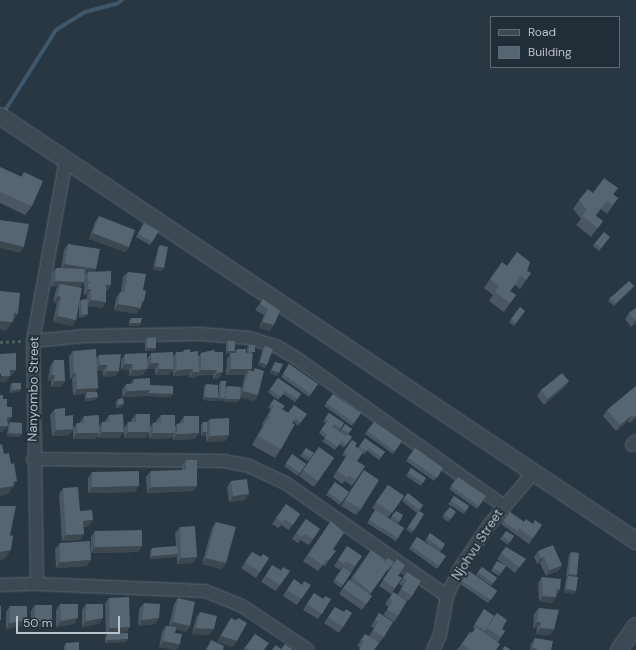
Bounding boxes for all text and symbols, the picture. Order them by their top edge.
legend [490,16,620,68]
text: Road [528,24,556,40]
text: Building [528,44,572,60]
street label: Nanyombo Street [25,336,43,442]
street label: Njohvu Street [449,506,507,584]
scale bar [18,608,122,634]
text: 50 m [23,615,52,631]

